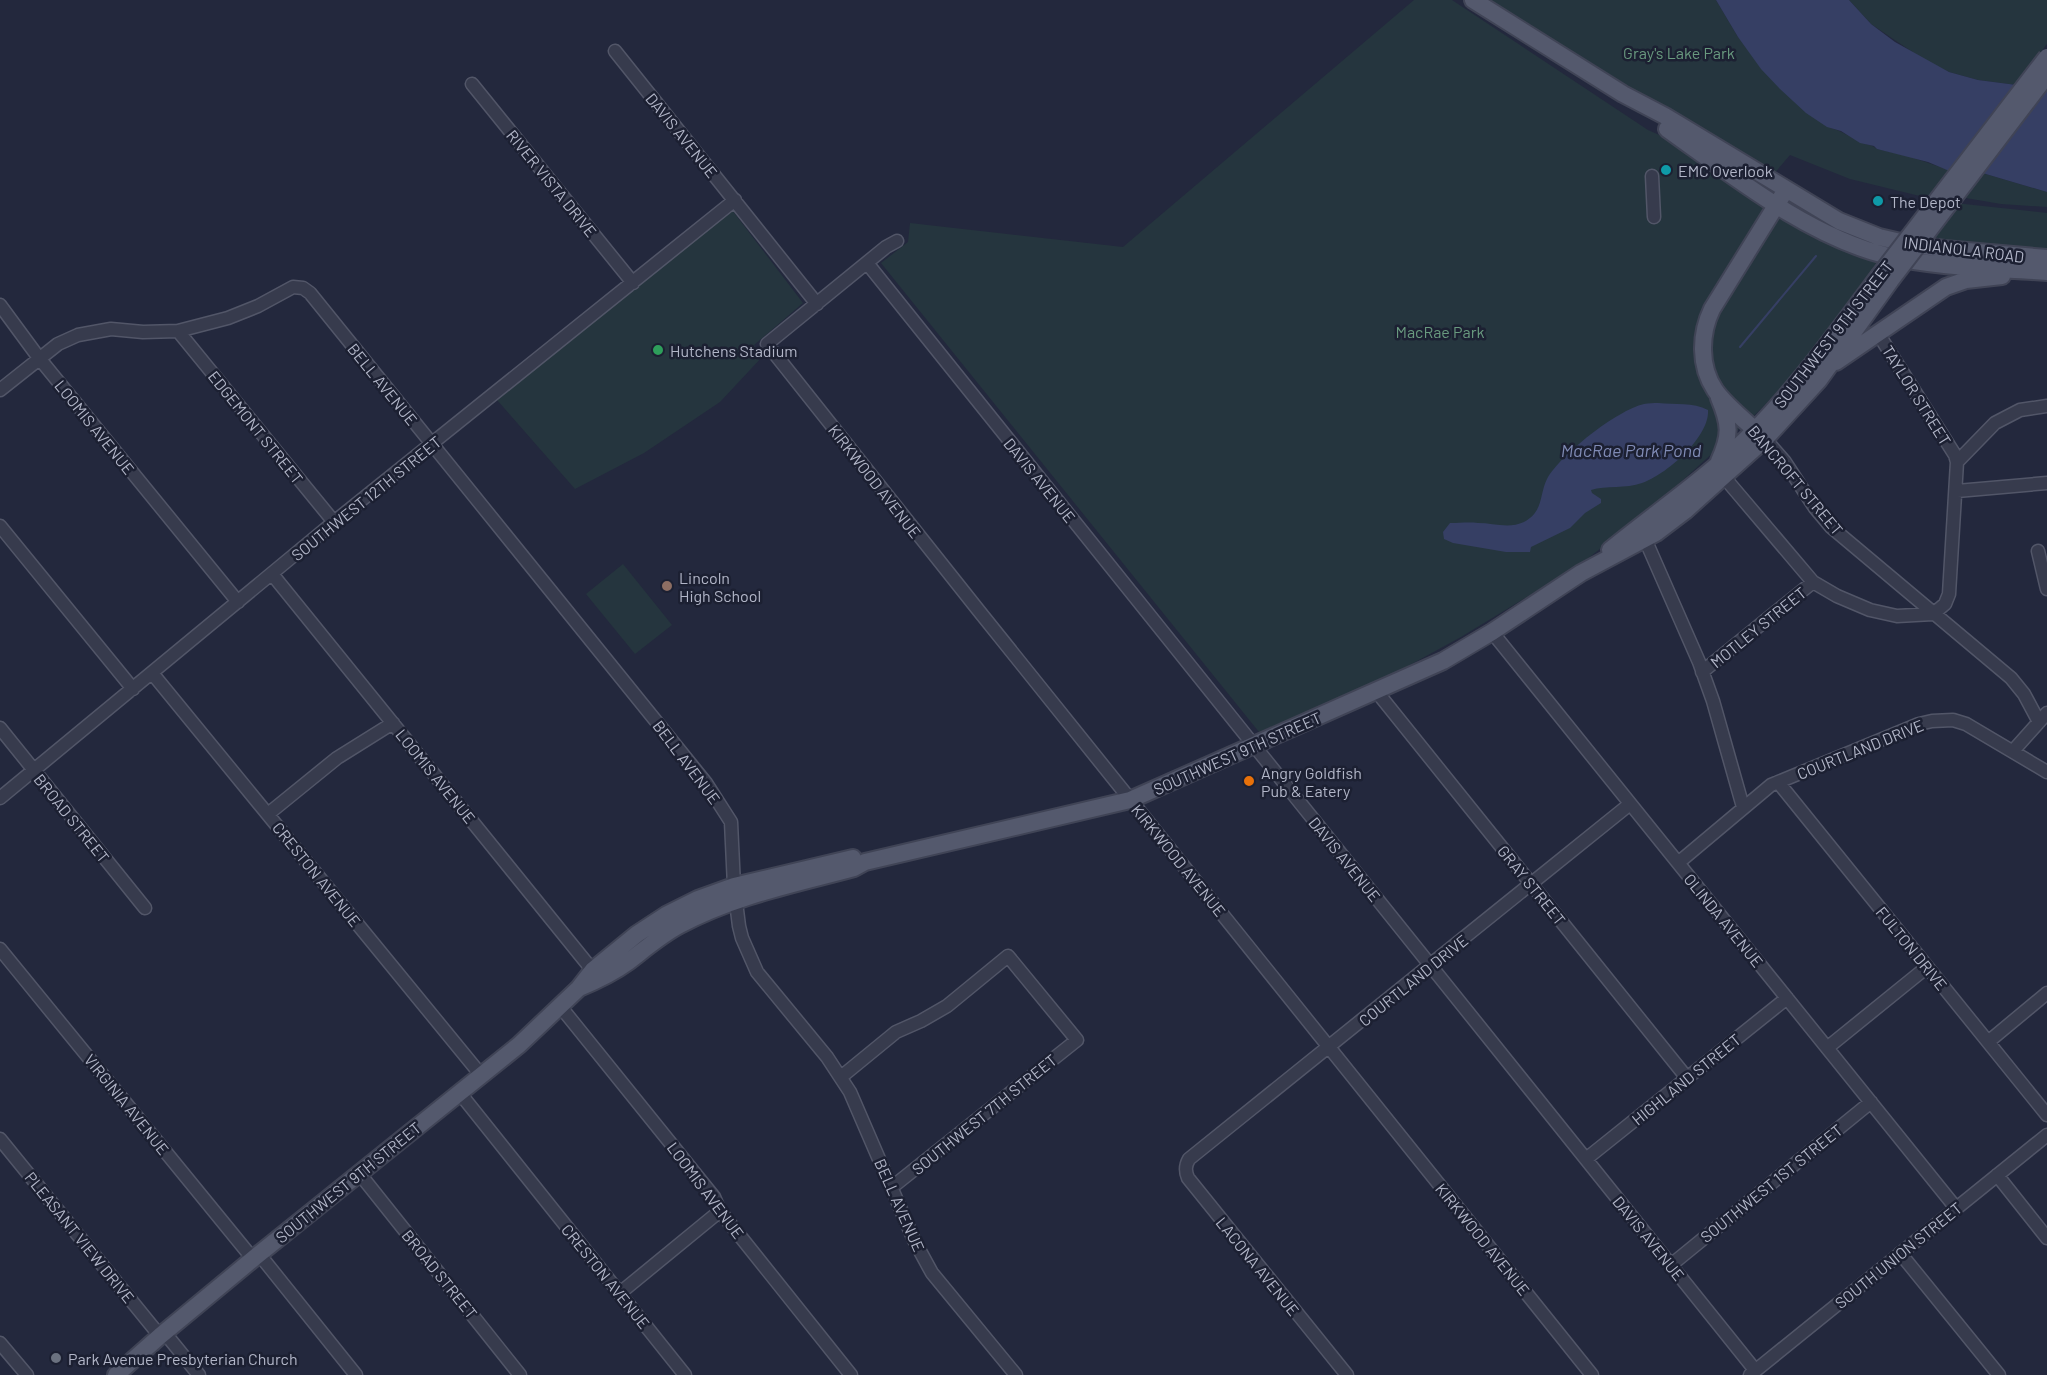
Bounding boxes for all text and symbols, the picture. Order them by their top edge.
park label: Gray's Lake Park [1623,43,1735,62]
street label: DAVIS AVENUE [642,89,722,181]
street label: RIVER VISTA DRIVE [503,126,601,240]
place label: EMC Overlook [1678,161,1773,180]
marker: EMC Overlook [1659,163,1673,177]
place label: The Depot [1890,192,1961,211]
marker: The Depot [1871,194,1885,208]
street label: INDIANOLA ROAD [1903,232,2025,266]
street label: SOUTHWEST 9TH STREET [1770,257,1896,411]
park label: MacRae Park [1395,322,1485,341]
street label: BELL AVENUE [344,339,422,429]
place label: Hutchens Stadium [670,341,797,360]
street label: TAYLOR STREET [1879,342,1955,448]
marker: Hutchens Stadium [651,343,665,357]
street label: EDGEMONT STREET [205,367,307,487]
street label: LOOMIS AVENUE [51,376,139,478]
street label: KIRKWOOD AVENUE [825,420,925,542]
street label: BANCROFT STREET [1745,421,1847,539]
street label: SOUTHWEST 12TH STREET [287,432,445,564]
street label: DAVIS AVENUE [1000,434,1080,526]
water label: MacRae Park Pond [1561,439,1702,461]
place label: Lincoln High School [679,568,761,605]
marker: Lincoln High School [660,579,674,593]
street label: MOTLEY STREET [1706,583,1810,671]
street label: SOUTHWEST 9TH STREET [1150,707,1324,799]
street label: COURTLAND DRIVE [1794,715,1926,783]
street label: BELL AVENUE [649,716,725,808]
street label: LOOMIS AVENUE [392,725,480,827]
place label: Angry Goldfish Pub & Eatery [1261,763,1362,800]
street label: BROAD STREET [30,770,114,866]
marker: Angry Goldfish Pub & Eatery [1242,774,1256,788]
street label: KIRKWOOD AVENUE [1128,800,1230,920]
street label: DAVIS AVENUE [1305,813,1385,905]
street label: CRESTON AVENUE [269,818,365,930]
street label: GRAY STREET [1494,841,1570,929]
street label: OLINDA AVENUE [1680,869,1768,971]
street label: FULTON DRIVE [1872,902,1952,994]
street label: COURTLAND DRIVE [1355,930,1471,1030]
street label: HIGHLAND STREET [1628,1029,1744,1129]
street label: VIRGINIA AVENUE [81,1050,173,1158]
street label: SOUTHWEST 7TH STREET [908,1050,1060,1178]
street label: SOUTHWEST 9TH STREET [271,1117,425,1247]
street label: SOUTHWEST 1ST STREET [1696,1120,1846,1246]
street label: LOOMIS AVENUE [664,1138,748,1242]
street label: BELL AVENUE [871,1156,929,1254]
street label: PLEASANT VIEW DRIVE [21,1168,139,1306]
street label: KIRKWOOD AVENUE [1432,1179,1534,1299]
street label: DAVIS AVENUE [1609,1192,1689,1284]
street label: SOUTH UNION STREET [1831,1198,1965,1312]
street label: LACONA AVENUE [1212,1213,1304,1319]
street label: CRESTON AVENUE [558,1220,654,1332]
street label: BROAD STREET [398,1226,482,1322]
place label: Park Avenue Presbyterian Church [68,1349,298,1368]
marker: Park Avenue Presbyterian Church [49,1351,63,1365]

